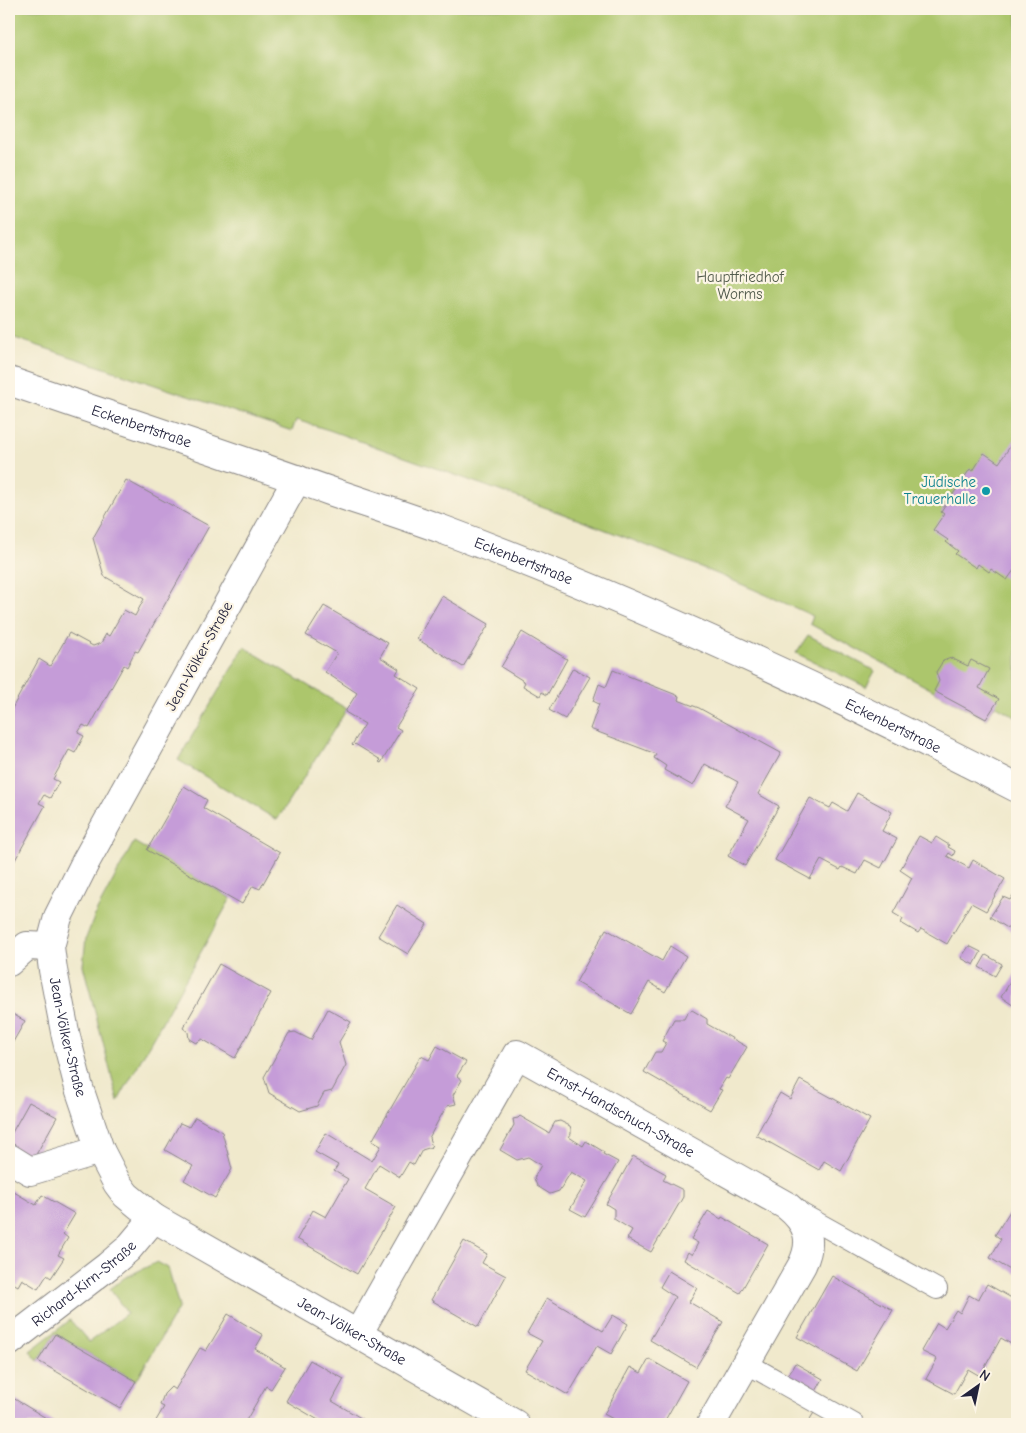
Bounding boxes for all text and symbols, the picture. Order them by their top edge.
park label: Hauptfriedhof Worms [696,268,785,303]
street label: Eckenbertstraße [89,401,194,452]
place label: Jüdische Trauerhalle [904,473,976,508]
marker: Jüdische Trauerhalle [980,485,992,497]
street label: Eckenbertstraße [472,533,576,589]
street label: Jean-Völker-Straße [162,598,237,714]
street label: Eckenbertstraße [842,695,944,757]
street label: Jean-Völker-Straße [46,976,91,1100]
street label: Ernst-Handschuch-Straße [544,1064,698,1161]
street label: Richard-Kirn-Straße [28,1237,140,1330]
street label: Jean-Völker-Straße [295,1293,410,1369]
north arrow [954,1360,1004,1410]
text: N [976,1366,993,1385]

